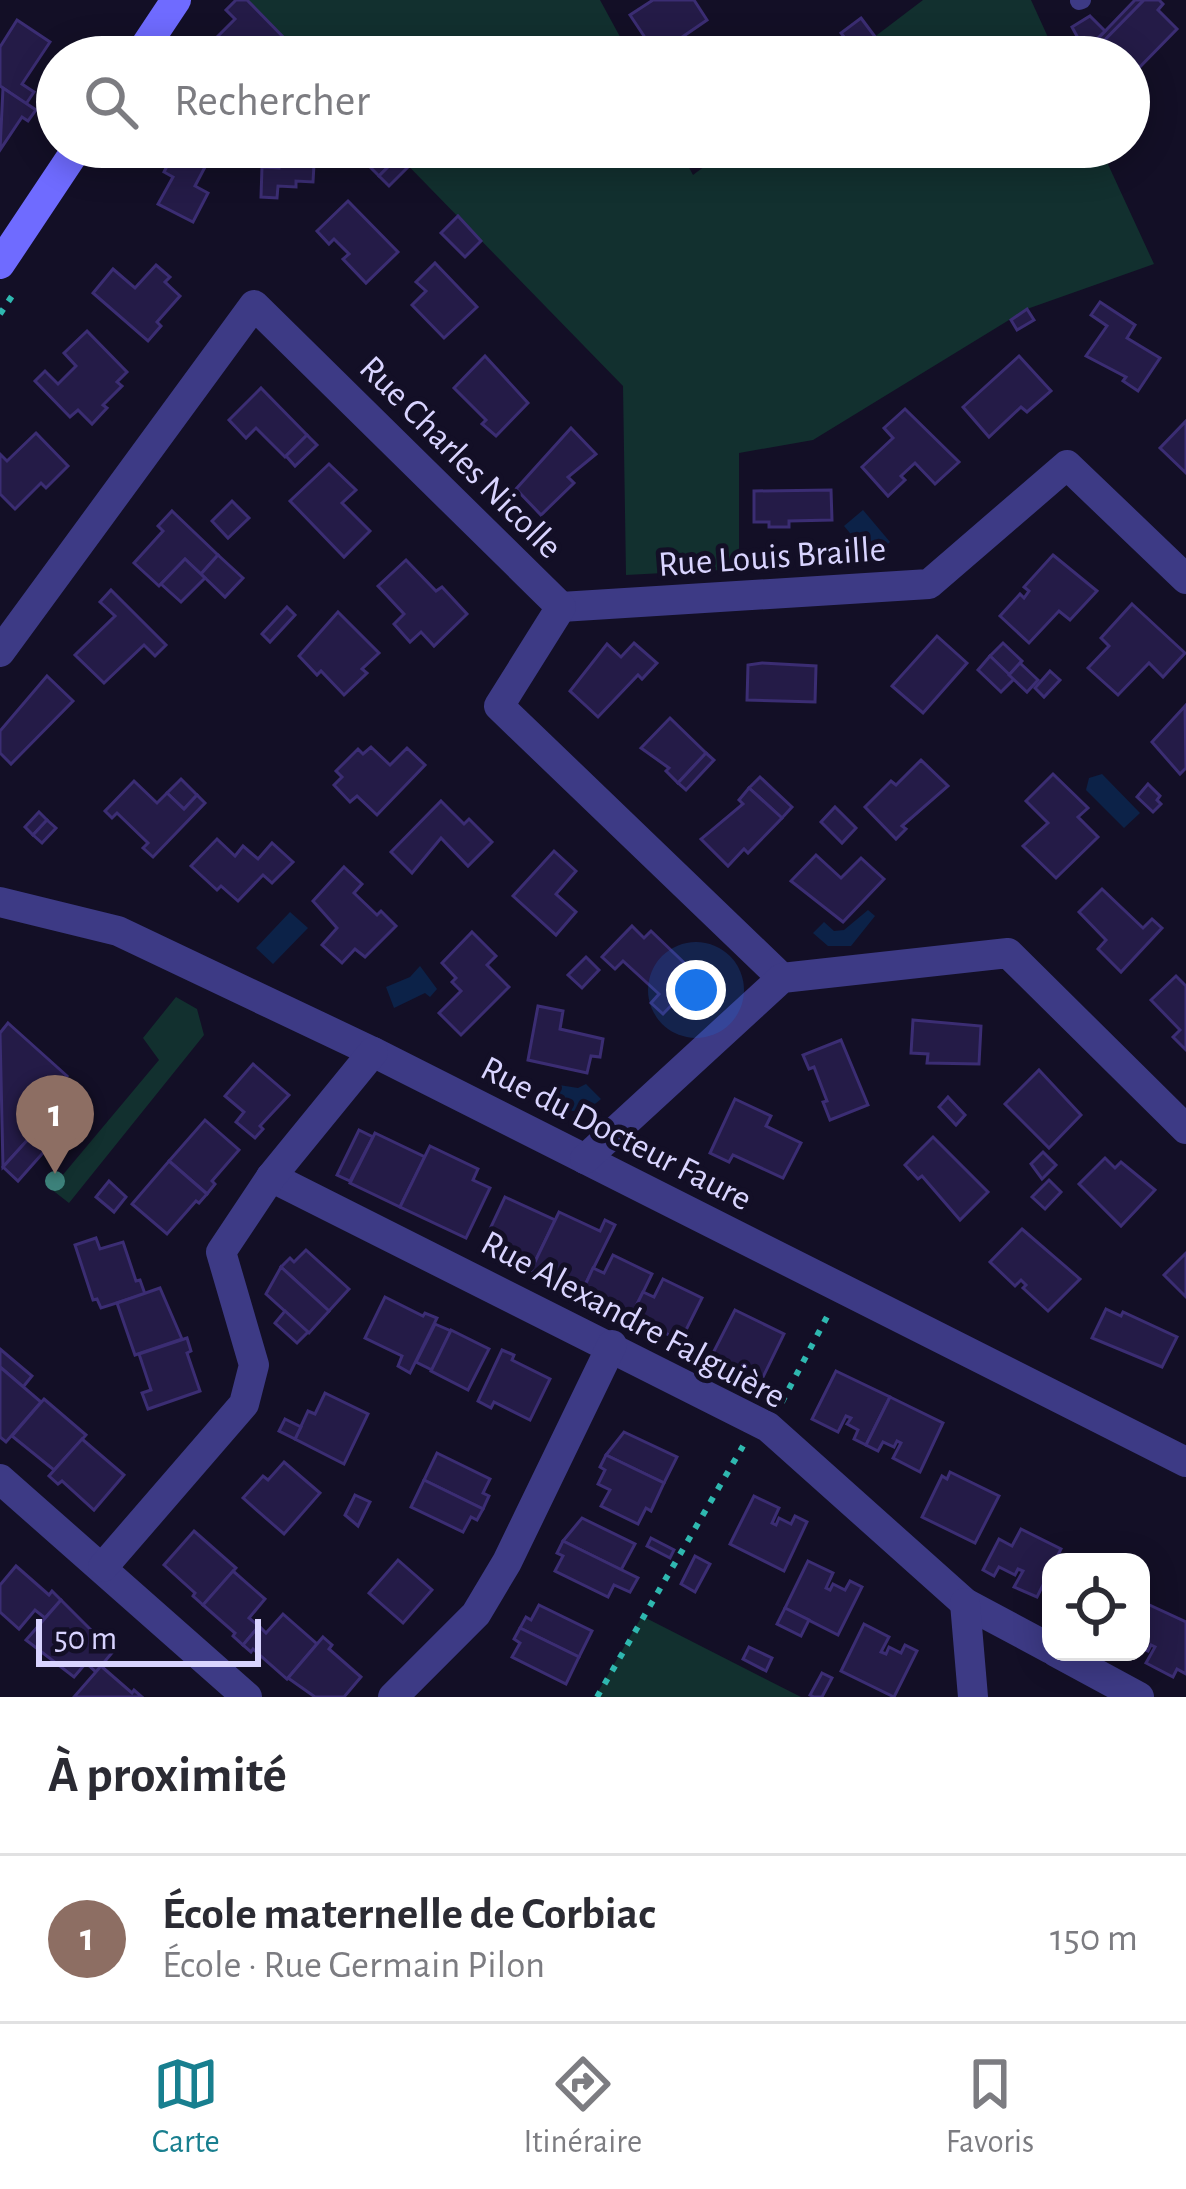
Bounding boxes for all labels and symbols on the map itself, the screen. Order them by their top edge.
street label: Rue Charles Nicolle [353,349,569,565]
street label: Rue Louis Braille [657,531,887,583]
your location [666,960,726,1020]
street label: Rue du Docteur Faure [475,1050,757,1218]
pin: 1 [16,1075,94,1174]
street label: Rue Alexandre Falguière [475,1224,791,1415]
scale bar [36,1613,261,1666]

